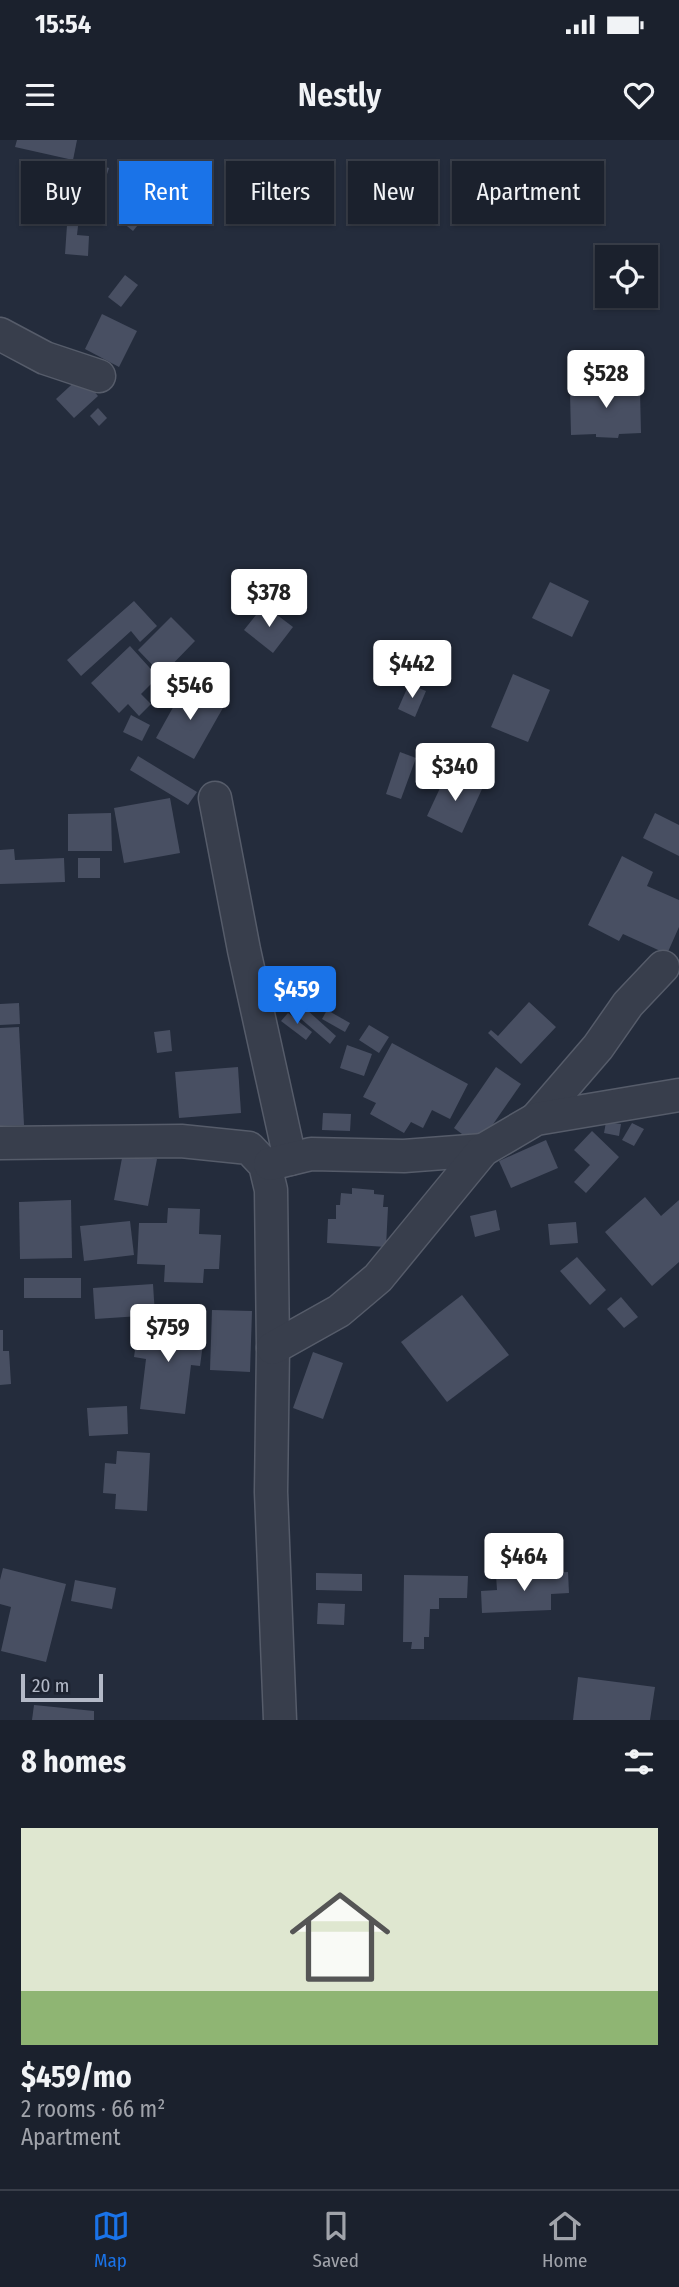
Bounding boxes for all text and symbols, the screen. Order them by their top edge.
text: 15:54 [35,9,91,40]
icon: menu [21,76,59,114]
text: Nestly [298,76,381,114]
icon: heart [620,76,658,114]
chip: Buy [21,161,105,224]
chip: Rent [119,161,212,224]
chip: Filters [226,161,334,224]
chip: New [348,161,438,224]
chip: Apartment [452,161,604,224]
map controls [595,245,658,308]
button: locate [595,245,658,308]
pin: $528 [565,350,647,410]
text: $528 [583,359,629,387]
pin: $378 [228,570,310,629]
text: $378 [247,578,291,606]
pin: $442 [371,640,453,700]
text: $442 [389,649,435,677]
pin: $546 [149,662,231,722]
text: $546 [167,671,213,699]
pin: $340 [414,744,496,803]
text: $340 [432,752,478,780]
pin: $459 [256,966,338,1026]
text: $459 [274,975,320,1003]
pin: $759 [127,1304,209,1364]
text: $759 [146,1313,190,1341]
pin: $464 [483,1534,565,1593]
text: $464 [500,1542,548,1570]
scale bar [21,1671,103,1703]
text: 20 m [32,1674,69,1697]
icon: filters [620,1743,658,1781]
text: 8 homes [21,1744,126,1780]
icon: home [277,1874,403,2000]
text: $459/mo [21,2059,132,2095]
text: 2 rooms · 66 m² [21,2095,165,2123]
text: Apartment [21,2123,121,2151]
tab: Map [92,2207,130,2272]
tab: Saved [313,2207,359,2272]
tab: Home [542,2207,587,2272]

